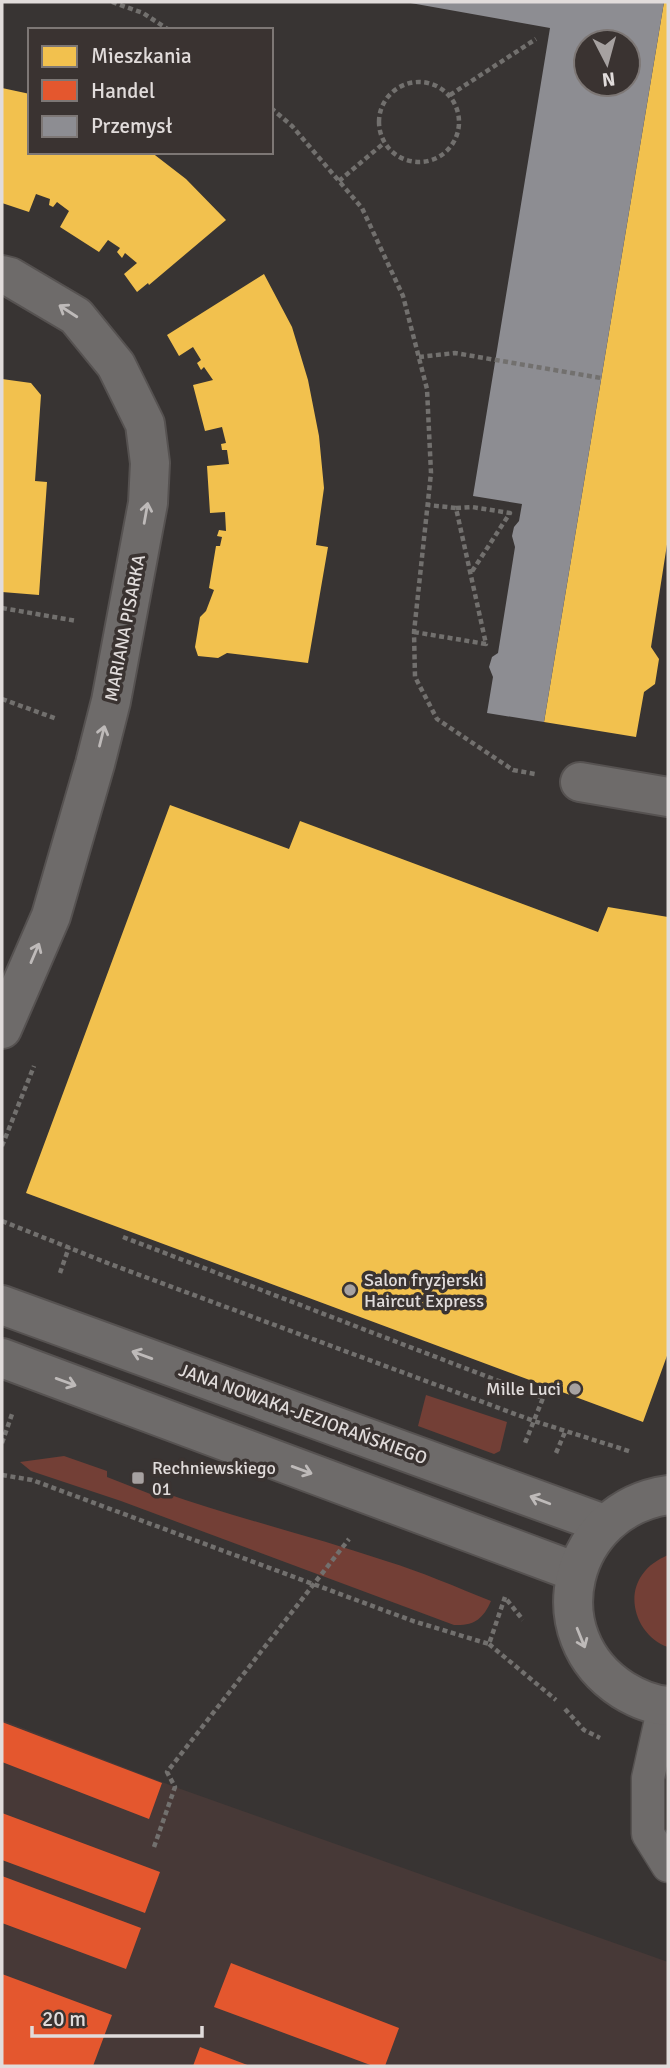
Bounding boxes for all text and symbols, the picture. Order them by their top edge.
legend [28,28,273,154]
north arrow [572,28,642,98]
text: Mieszkania [91,43,192,69]
text: N [601,66,616,92]
text: Handel [91,78,155,104]
text: Przemysł [91,113,172,139]
one-way arrow [59,304,78,319]
one-way arrow [140,502,153,525]
street label: MARIANA PISARKA [100,553,150,703]
one-way arrow [96,725,109,748]
one-way arrow [29,943,42,964]
place label: Salon fryzjerski Haircut Express [364,1269,484,1312]
marker: Salon fryzjerski Haircut Express [342,1282,358,1298]
one-way arrow [132,1348,154,1361]
street label: JANA NOWAKA-JEZIORAŃSKIEGO [176,1359,430,1469]
one-way arrow [54,1377,76,1389]
place label: Mille Luci [486,1378,561,1400]
marker: Mille Luci [567,1381,583,1397]
place label: Rechniewskiego 01 [152,1457,276,1500]
one-way arrow [291,1464,313,1477]
marker: Rechniewskiego 01 [130,1470,146,1486]
one-way arrow [530,1492,552,1505]
one-way arrow [575,1627,588,1649]
scale bar [32,1994,201,2038]
text: 20 m [42,2006,86,2032]

